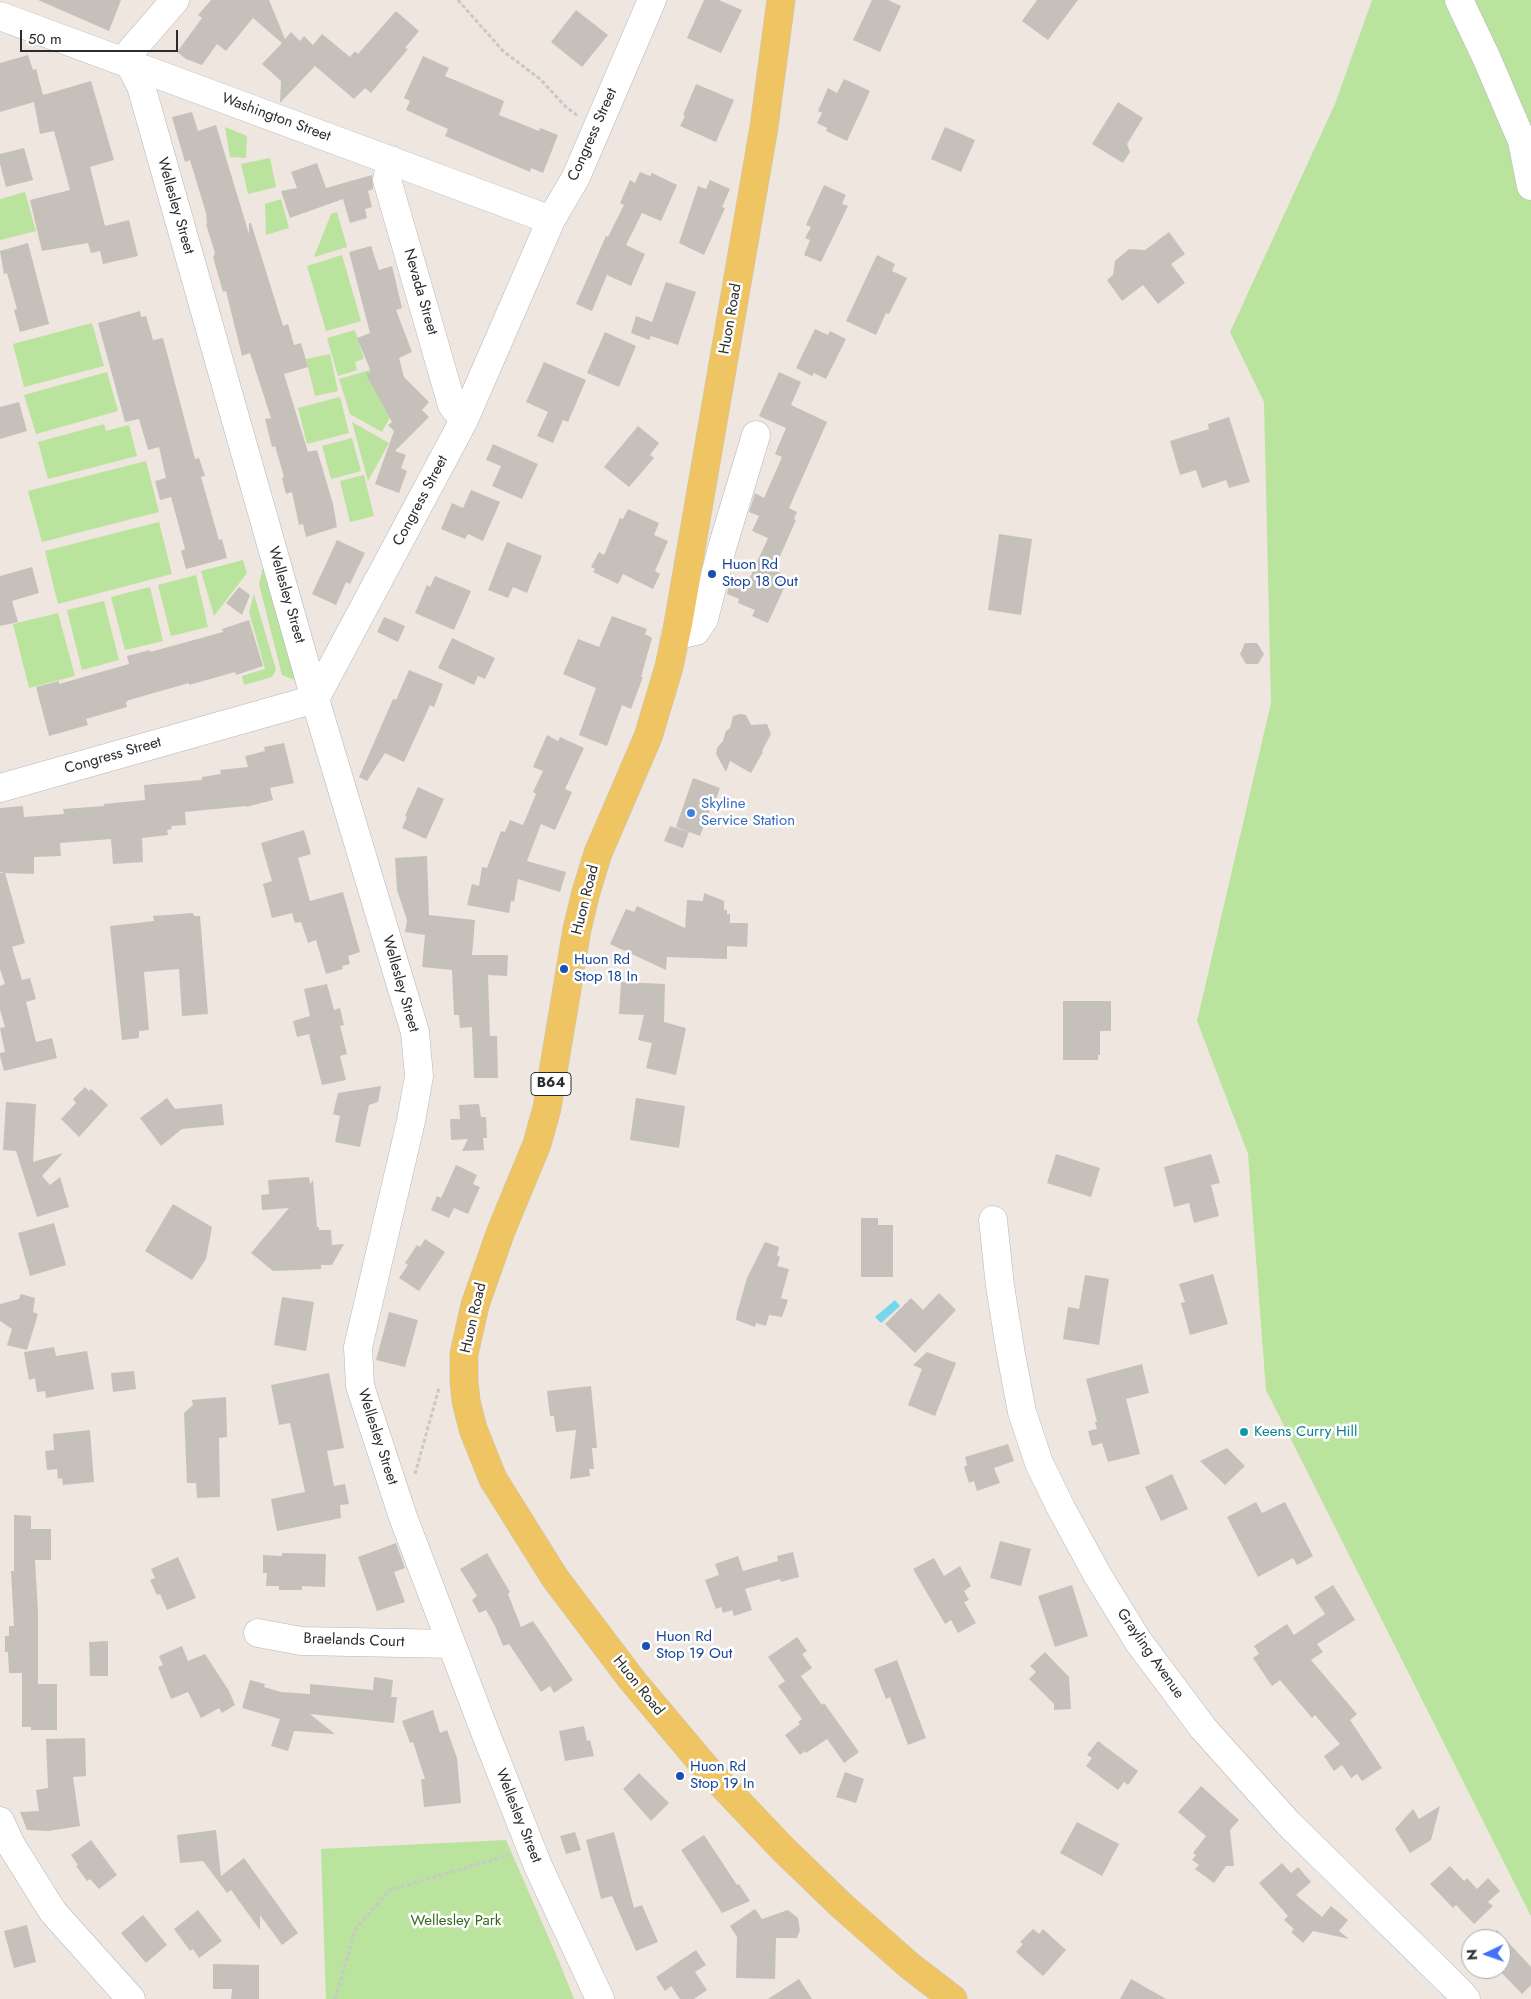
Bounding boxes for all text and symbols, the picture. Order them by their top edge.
scale bar [22,20,180,52]
text: 50 m [28,28,62,50]
street label: Congress Street [564,86,622,184]
street label: Washington Street [219,90,333,146]
street label: Wellesley Street [153,156,197,256]
street label: Nevada Street [399,247,441,337]
street label: Huon Road [716,282,746,356]
street label: Congress Street [390,453,452,549]
street label: Wellesley Street [264,545,308,645]
place label: Huon Rd Stop 18 Out [722,556,798,591]
marker: Huon Rd Stop 18 Out [706,568,718,580]
street label: Congress Street [62,734,164,778]
place label: Skyline Service Station [701,795,795,830]
marker: Skyline Service Station [685,807,697,819]
street label: Huon Road [569,863,603,937]
street label: Wellesley Street [378,934,422,1034]
place label: Huon Rd Stop 18 In [574,951,638,986]
marker: Huon Rd Stop 18 In [558,963,570,975]
road number: B64 [531,1072,571,1096]
street label: Huon Road [457,1281,491,1355]
street label: Wellesley Street [353,1387,401,1487]
place label: Keens Curry Hill [1254,1423,1357,1441]
marker: Keens Curry Hill [1238,1426,1250,1438]
street label: Grayling Avenue [1112,1606,1188,1702]
place label: Huon Rd Stop 19 Out [656,1628,732,1663]
street label: Braelands Court [303,1630,405,1652]
marker: Huon Rd Stop 19 Out [640,1640,652,1652]
street label: Huon Road [609,1653,667,1719]
place label: Huon Rd Stop 19 In [690,1758,754,1793]
street label: Wellesley Street [491,1766,545,1866]
marker: Huon Rd Stop 19 In [674,1770,686,1782]
park label: Wellesley Park [411,1912,501,1930]
north arrow [1461,1929,1511,1979]
text: N [1462,1949,1482,1961]

